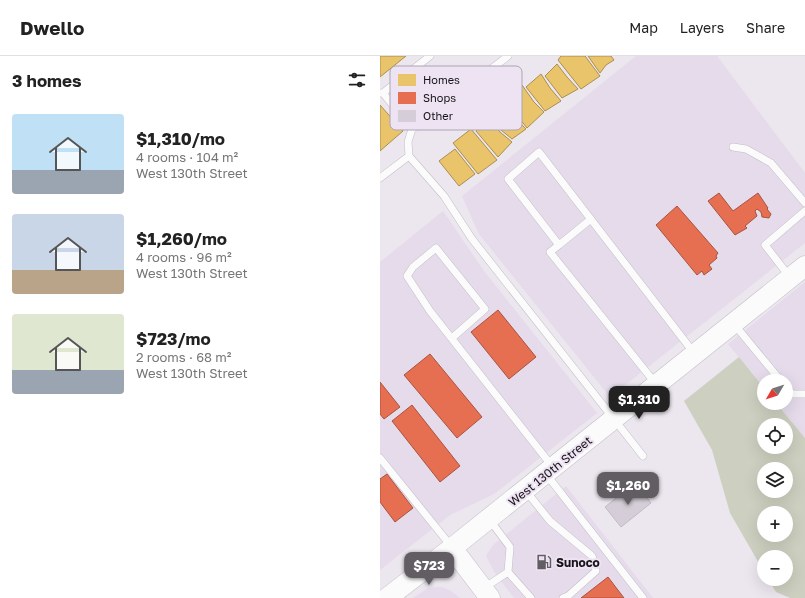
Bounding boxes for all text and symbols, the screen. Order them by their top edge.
text: Dwello [20,16,85,39]
text: Map [629,19,658,36]
text: Layers [680,19,724,36]
text: Share [746,19,785,36]
legend [390,66,522,130]
icon: filters [346,69,368,91]
text: 3 homes [12,70,82,91]
text: Homes [423,73,460,86]
text: Shops [423,91,456,104]
text: Other [423,109,454,122]
text: $1,310/mo [136,128,225,149]
icon: home [44,130,92,178]
text: 4 rooms · 104 m² [136,149,238,165]
text: West 130th Street [136,165,248,181]
text: $1,260/mo [136,228,227,249]
icon: home [44,230,92,278]
text: 4 rooms · 96 m² [136,249,232,265]
text: West 130th Street [136,265,248,281]
text: $723/mo [136,328,211,349]
icon: home [44,330,92,378]
text: 2 rooms · 68 m² [136,349,231,365]
text: West 130th Street [136,365,248,381]
north arrow [757,374,793,410]
map controls [757,374,793,586]
pin: $1,310 [606,386,672,420]
text: $1,310 [618,391,660,407]
button: locate [757,418,793,454]
street label: West 130th Street [505,433,595,509]
button: layers [757,462,793,498]
pin: $1,260 [595,472,661,506]
text: $1,260 [606,477,650,493]
button: + [757,506,793,542]
button: − [757,550,793,586]
pin: $723 [405,552,453,586]
fuel station icon: Sunoco [535,553,553,571]
place label: Sunoco [556,555,600,570]
text: $723 [413,557,445,573]

